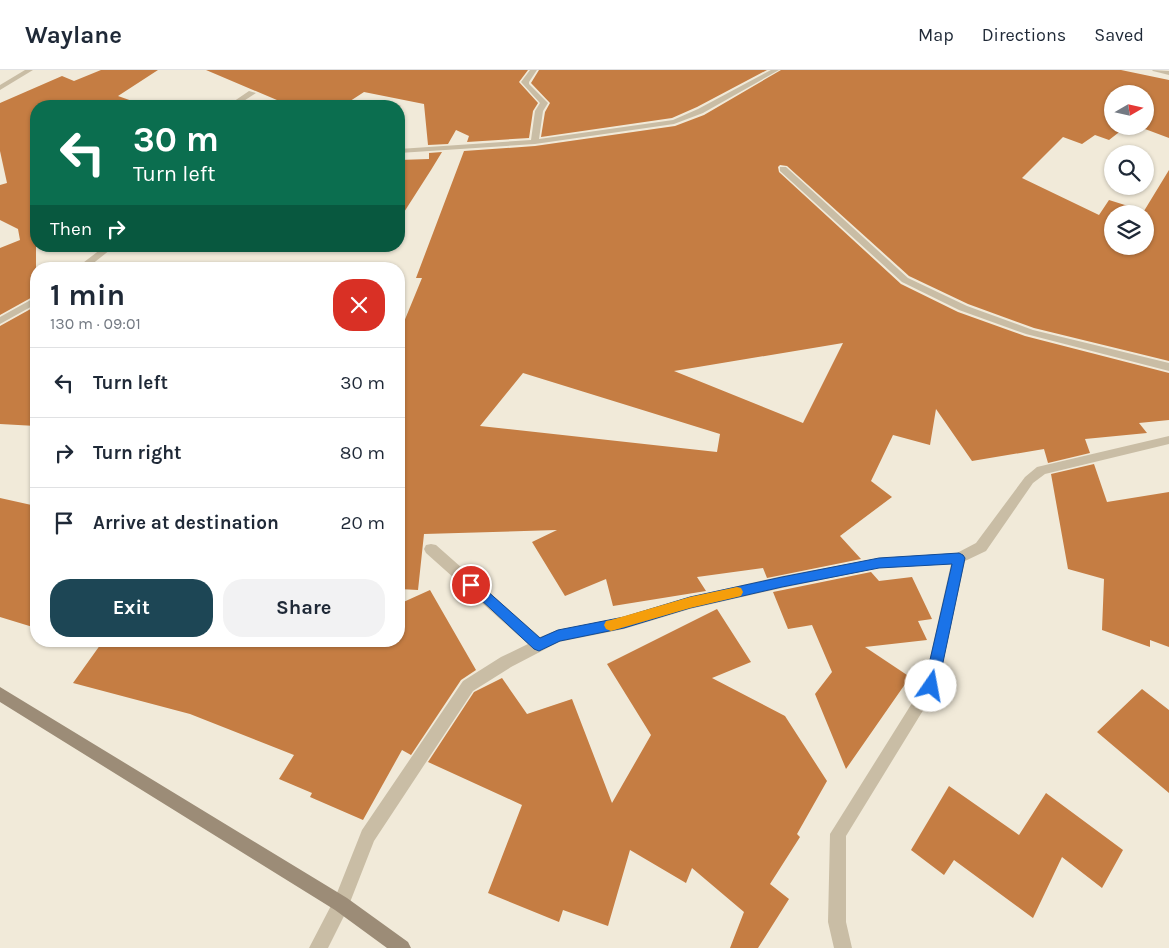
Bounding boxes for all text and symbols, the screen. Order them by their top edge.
text: Waylane [25,21,122,49]
text: Map [918,24,954,46]
text: Directions [982,24,1066,46]
text: Saved [1094,24,1144,46]
north arrow [1104,85,1154,135]
map controls [1104,85,1154,255]
text: 30 m [133,119,219,160]
icon: left [50,120,115,185]
button: search [1104,145,1154,195]
text: Turn left [133,161,216,187]
button: layers [1104,205,1154,255]
icon: right [102,215,130,243]
text: Then [50,218,92,240]
text: 1 min [50,277,125,313]
button: close [333,279,385,331]
text: 130 m · 09:01 [50,314,141,333]
icon: left [50,369,78,397]
text: Turn left [93,372,168,394]
text: 30 m [340,372,385,394]
icon: right [50,439,78,467]
text: Turn right [93,442,182,464]
text: 80 m [340,442,385,464]
icon: arrive [50,509,78,537]
text: Arrive at destination [93,512,279,534]
text: 20 m [340,512,385,534]
pin [450,564,492,606]
icon: arrive [457,571,485,599]
button: Exit [50,579,213,637]
button: Share [223,579,385,637]
position arrow [904,659,956,711]

